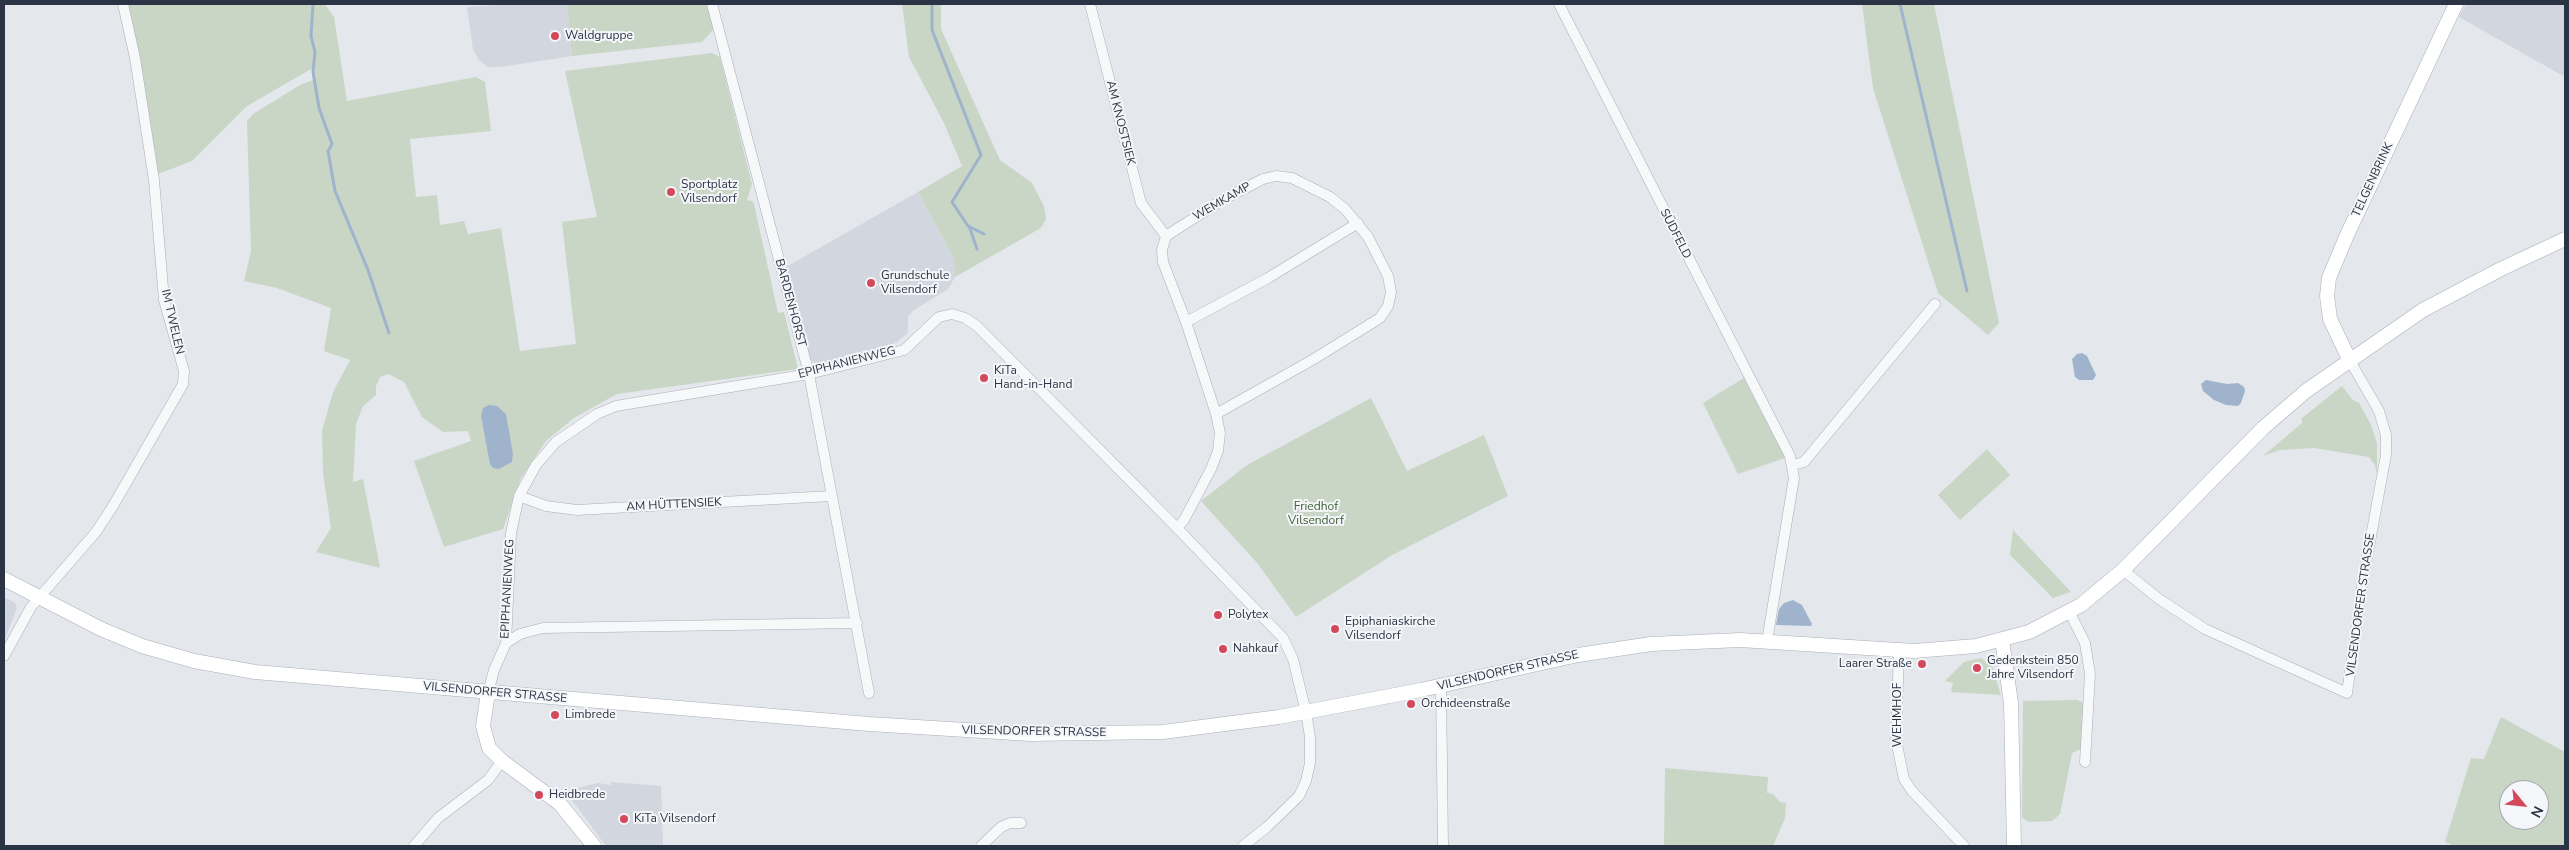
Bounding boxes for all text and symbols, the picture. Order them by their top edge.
place label: Waldgruppe [565,29,633,43]
marker: Waldgruppe [549,30,561,42]
street label: AM KNOSTSIEK [1103,79,1137,167]
street label: TELGENBRINK [2349,140,2397,220]
place label: Sportplatz Vilsendorf [681,178,738,206]
street label: WEMKAMP [1191,180,1253,224]
marker: Sportplatz Vilsendorf [665,186,677,198]
street label: SÜDFELD [1656,207,1694,261]
street label: BARDENHORST [771,257,809,349]
place label: Grundschule Vilsendorf [881,269,949,297]
marker: Grundschule Vilsendorf [865,277,877,289]
street label: IM TWELEN [158,288,186,356]
street label: EPIPHANIENWEG [797,344,897,382]
place label: KiTa Hand-in-Hand [994,364,1072,392]
marker: KiTa Hand-in-Hand [978,372,990,384]
street label: AM HÜTTENSIEK [626,495,722,515]
park label: Friedhof Vilsendorf [1288,500,1344,528]
street label: VILSENDORFER STRASSE [2344,532,2378,678]
street label: EPIPHANIENWEG [498,539,518,639]
place label: Polytex [1228,608,1268,622]
marker: Polytex [1212,609,1224,621]
place label: Epiphaniaskirche Vilsendorf [1345,615,1435,643]
marker: Epiphaniaskirche Vilsendorf [1329,623,1341,635]
place label: Nahkauf [1233,642,1278,656]
marker: Nahkauf [1217,643,1229,655]
street label: VILSENDORFER STRASSE [1436,648,1580,694]
place label: Gedenkstein 850 Jahre Vilsendorf [1987,654,2079,682]
place label: Laarer Straße [1839,657,1912,671]
marker: Laarer Straße [1916,658,1928,670]
marker: Gedenkstein 850 Jahre Vilsendorf [1971,662,1983,674]
street label: VILSENDORFER STRASSE [422,680,568,706]
street label: WEHMHOF [1891,683,1905,747]
place label: Orchideenstraße [1421,697,1510,711]
marker: Orchideenstraße [1405,698,1417,710]
place label: Limbrede [565,708,616,722]
marker: Limbrede [549,709,561,721]
street label: VILSENDORFER STRASSE [962,724,1106,740]
north arrow [2499,780,2549,830]
place label: Heidbrede [549,788,605,802]
marker: Heidbrede [533,789,545,801]
text: N [2526,803,2548,821]
place label: KiTa Vilsendorf [634,812,716,826]
marker: KiTa Vilsendorf [618,813,630,825]

